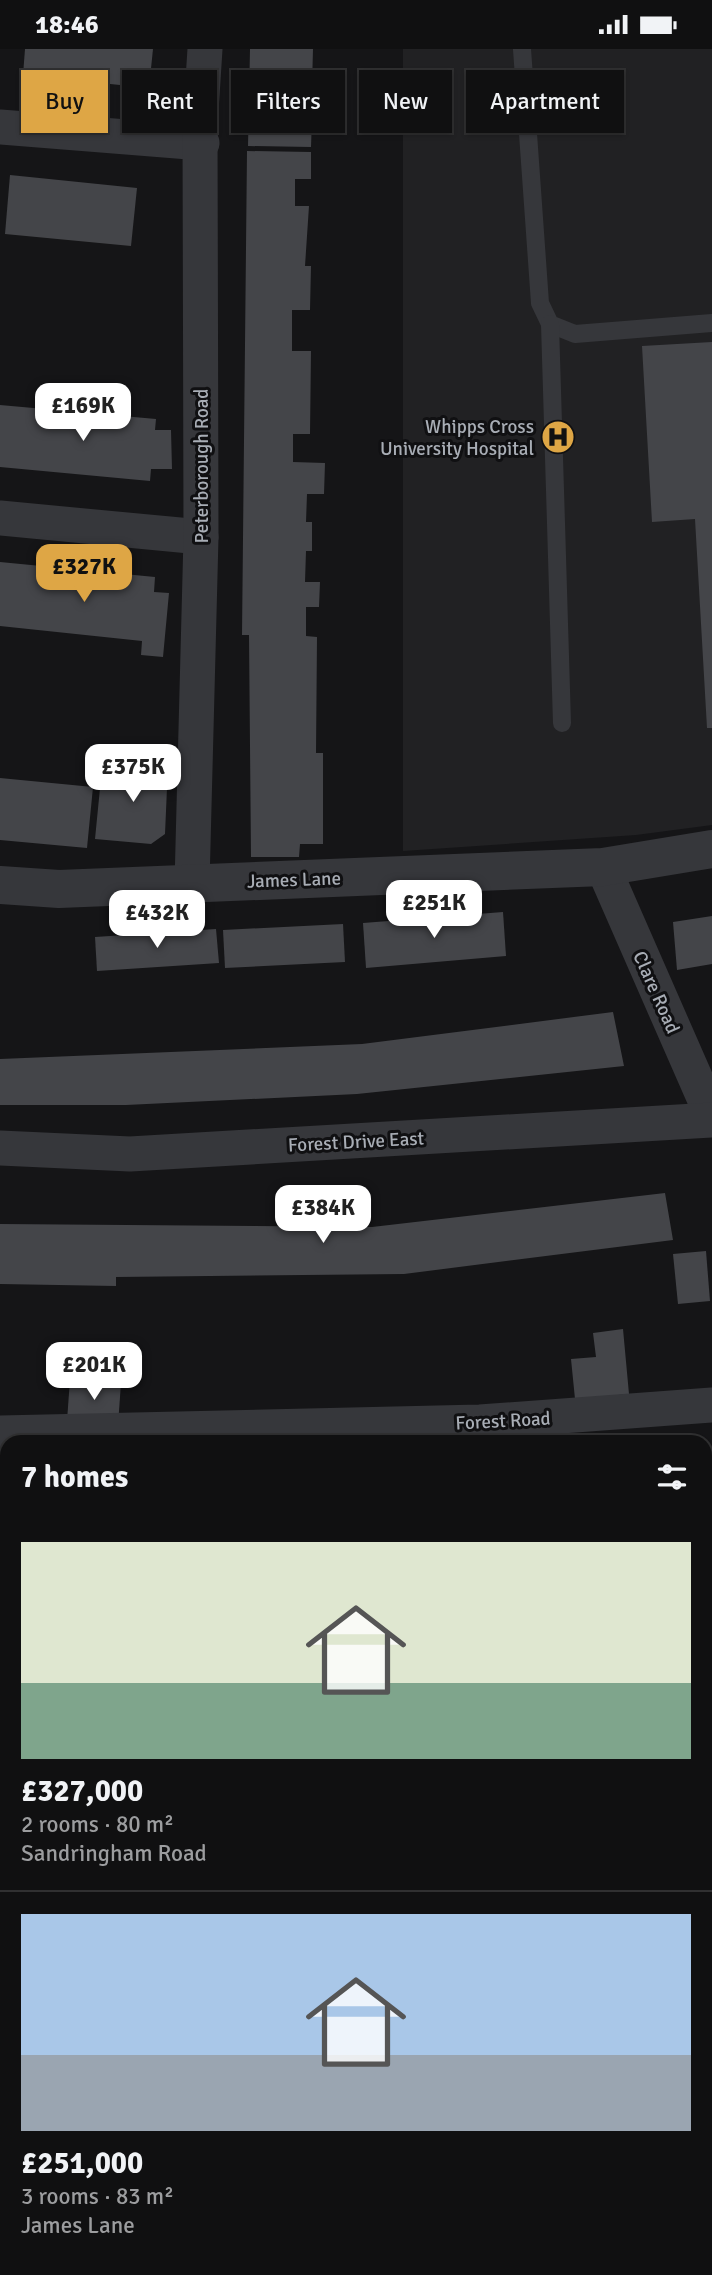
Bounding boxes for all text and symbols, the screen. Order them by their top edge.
text: 18:46 [35,9,99,41]
chip: Buy [21,70,108,133]
chip: Rent [122,70,217,133]
chip: Filters [231,70,345,133]
chip: New [359,70,452,133]
chip: Apartment [466,70,624,133]
pin: £169K [34,383,132,443]
street label: Peterborough Road [190,389,214,543]
text: £169K [51,391,115,420]
place label: Whipps Cross University Hospital [380,415,534,461]
hospital icon: Whipps Cross University Hospital [539,418,577,456]
pin: £327K [35,545,133,604]
text: £327K [52,552,116,581]
pin: £375K [84,745,182,804]
text: £375K [101,752,165,781]
street label: James Lane [247,866,341,894]
pin: £251K [385,881,483,940]
text: £251K [402,888,466,917]
pin: £432K [108,891,206,950]
text: £432K [125,898,189,927]
street label: Clare Road [627,947,685,1037]
street label: Forest Drive East [287,1126,425,1158]
pin: £384K [274,1185,372,1245]
text: £384K [291,1193,355,1222]
pin: £201K [45,1343,143,1402]
text: £201K [62,1350,126,1379]
street label: Forest Road [455,1407,551,1435]
icon: filters [653,1458,691,1496]
text: 7 homes [21,1459,128,1496]
icon: home [293,1587,419,1713]
text: £327,000 [21,1773,143,1810]
text: 2 rooms · 80 m² [21,1810,174,1839]
text: Sandringham Road [21,1839,207,1868]
icon: home [293,1959,419,2085]
text: £251,000 [21,2145,143,2182]
text: 3 rooms · 83 m² [21,2182,174,2211]
text: James Lane [21,2211,135,2240]

